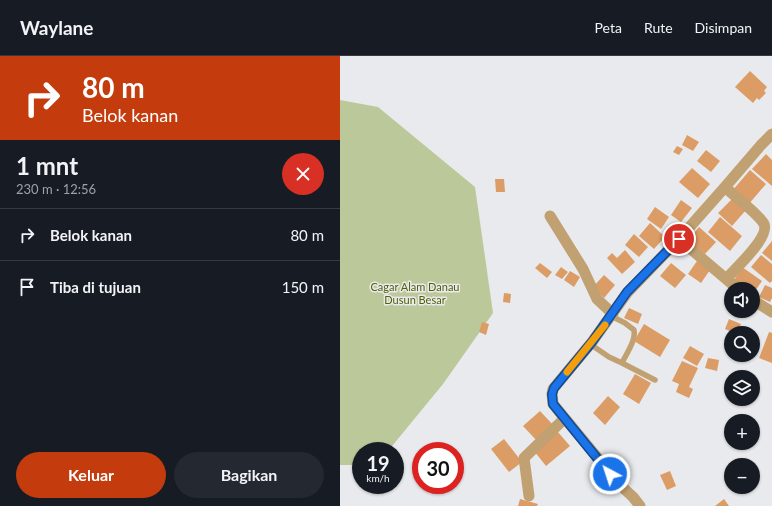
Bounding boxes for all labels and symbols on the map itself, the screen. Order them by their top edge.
pin [662,222,696,256]
park label: Cagar Alam Danau Dusun Besar [370,280,460,306]
speed limit sign: 30 [412,442,464,494]
position arrow [589,453,631,495]

